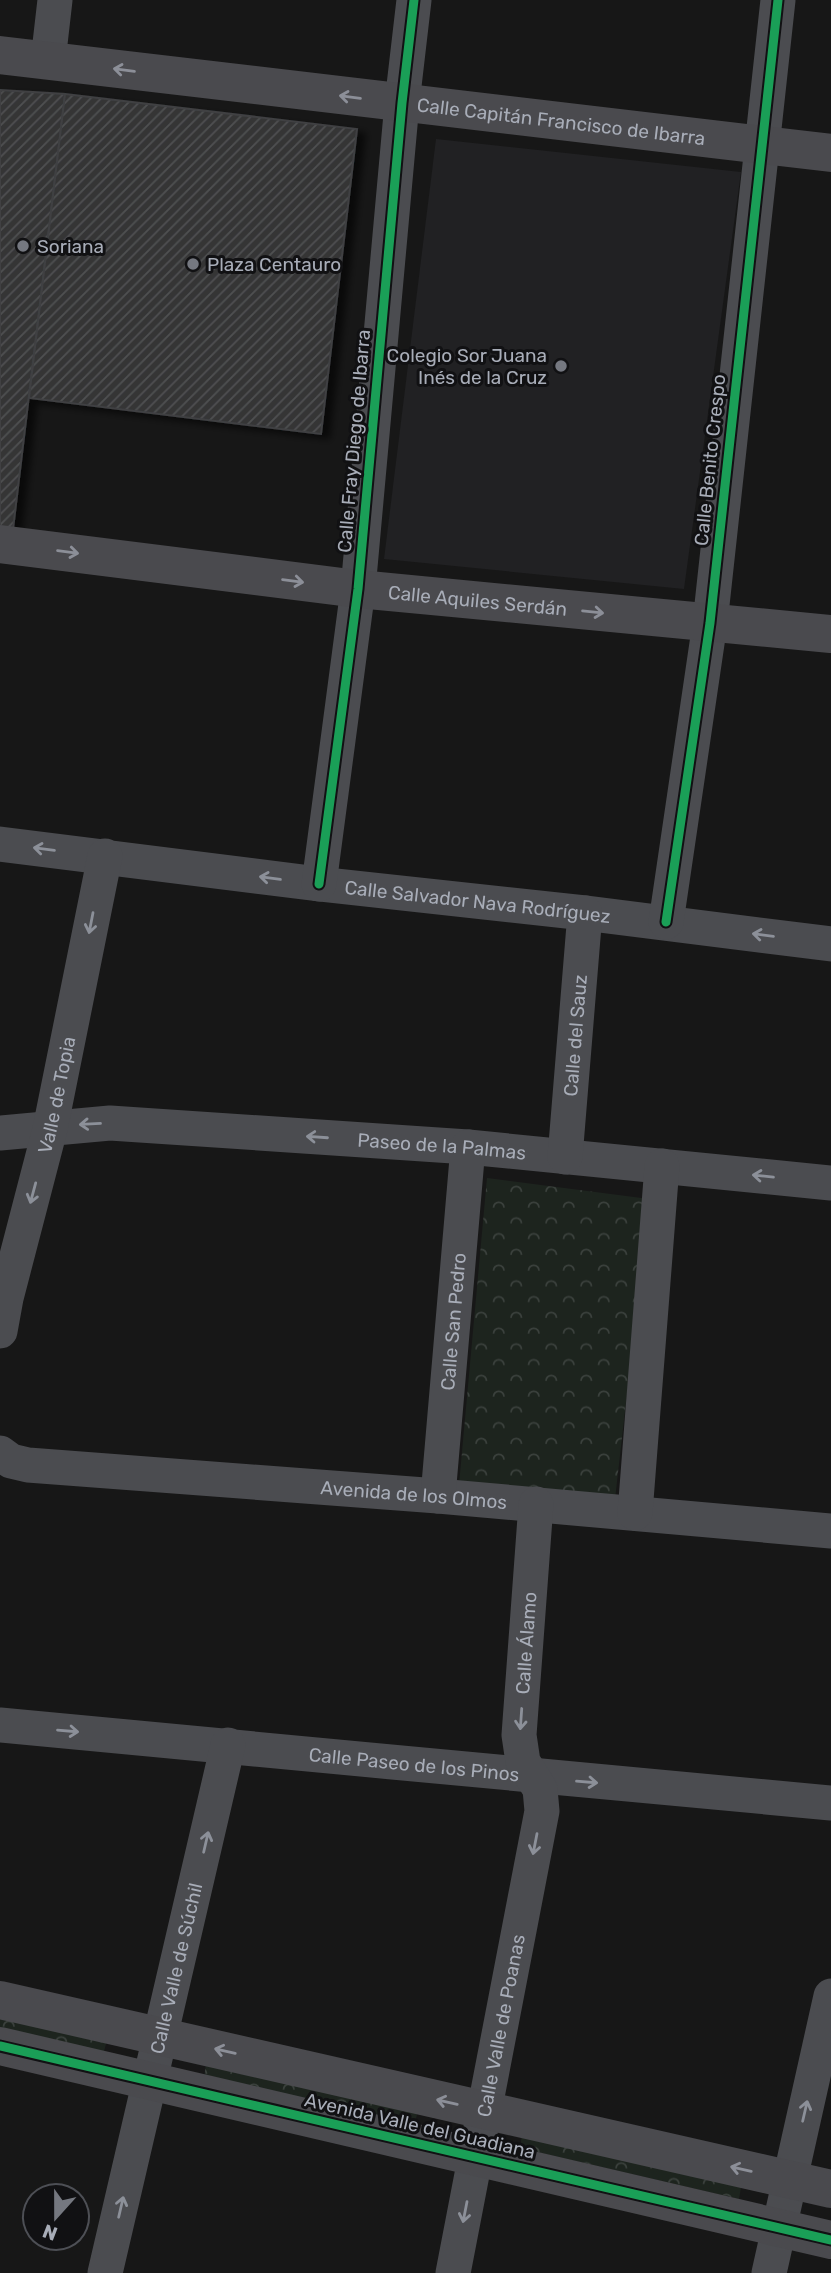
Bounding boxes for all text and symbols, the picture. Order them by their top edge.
one-way arrow [113,63,135,76]
one-way arrow [339,90,361,103]
street label: Calle Capitán Francisco de Ibarra [416,93,707,150]
place label: Soriana [37,235,104,258]
marker: Soriana [15,238,31,254]
place label: Plaza Centauro [207,253,341,276]
marker: Plaza Centauro [185,256,201,272]
street label: Calle Fray Diego de Ibarra [333,328,375,554]
place label: Colegio Sor Juana Inés de la Cruz [387,344,547,389]
marker: Colegio Sor Juana Inés de la Cruz [553,358,569,374]
street label: Calle Benito Crespo [690,373,730,547]
one-way arrow [56,546,79,559]
one-way arrow [282,574,304,587]
street label: Calle Aquiles Serdán [387,580,568,620]
one-way arrow [581,606,604,619]
one-way arrow [33,842,56,855]
one-way arrow [259,871,282,884]
street label: Calle Salvador Nava Rodríguez [343,875,612,928]
one-way arrow [84,911,98,934]
one-way arrow [752,928,775,941]
street label: Calle del Sauz [559,973,591,1097]
street label: Valle de Topia [33,1034,80,1156]
one-way arrow [79,1118,102,1131]
street label: Paseo de la Palmas [357,1128,527,1164]
one-way arrow [306,1130,329,1143]
one-way arrow [752,1170,775,1183]
one-way arrow [26,1181,39,1204]
street label: Calle San Pedro [436,1252,470,1391]
street label: Avenida de los Olmos [320,1476,508,1514]
street label: Calle Álamo [511,1591,541,1695]
one-way arrow [514,1707,527,1730]
one-way arrow [56,1725,79,1738]
street label: Calle Paseo de los Pinos [308,1743,521,1786]
one-way arrow [575,1776,598,1789]
one-way arrow [199,1831,213,1854]
one-way arrow [528,1832,541,1855]
street label: Calle Valle de Súchil [145,1880,207,2056]
street label: Calle Valle de Poanas [472,1932,530,2119]
one-way arrow [214,2044,237,2057]
street label: Avenida Valle del Guadiana [302,2088,538,2164]
one-way arrow [436,2094,459,2108]
one-way arrow [799,2100,813,2123]
one-way arrow [730,2161,753,2175]
north arrow [21,2182,91,2252]
one-way arrow [115,2196,128,2219]
one-way arrow [457,2200,471,2223]
text: N [40,2219,61,2246]

